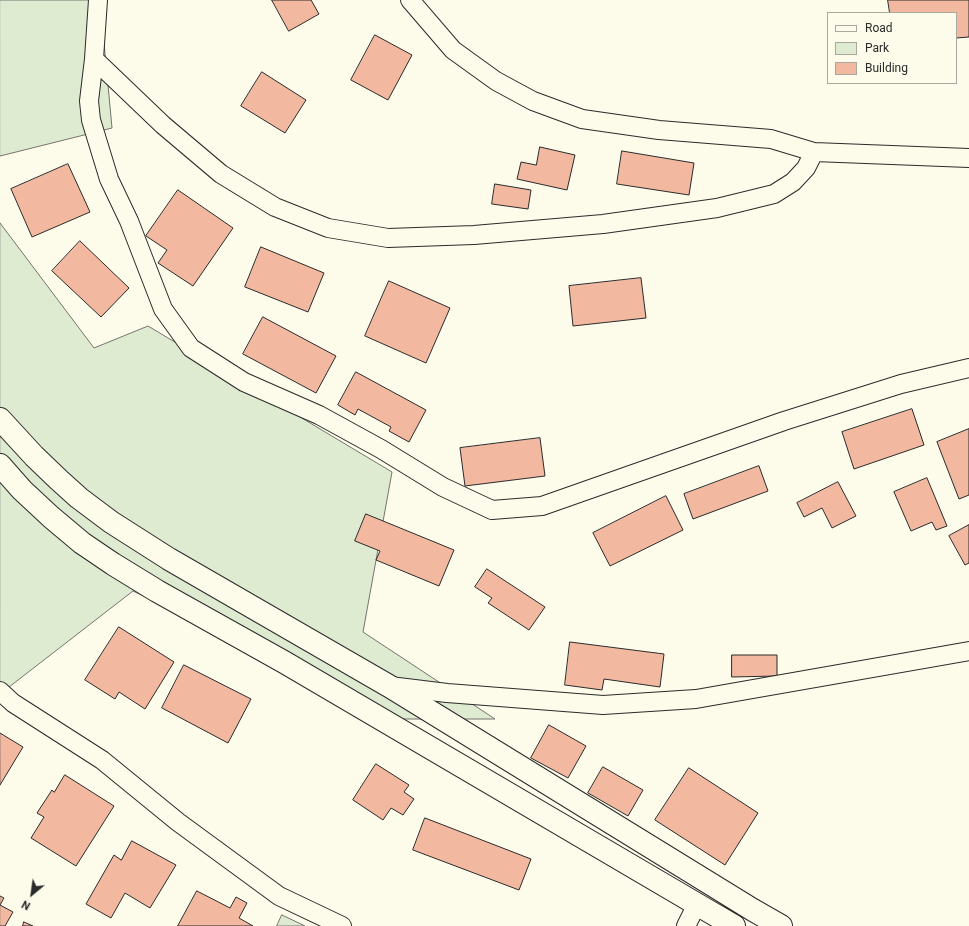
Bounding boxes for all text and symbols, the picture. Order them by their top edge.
legend [827,12,957,84]
text: Road [865,21,893,35]
text: Park [865,41,889,55]
text: Building [865,61,908,75]
north arrow [12,874,52,914]
text: N [19,897,32,913]

